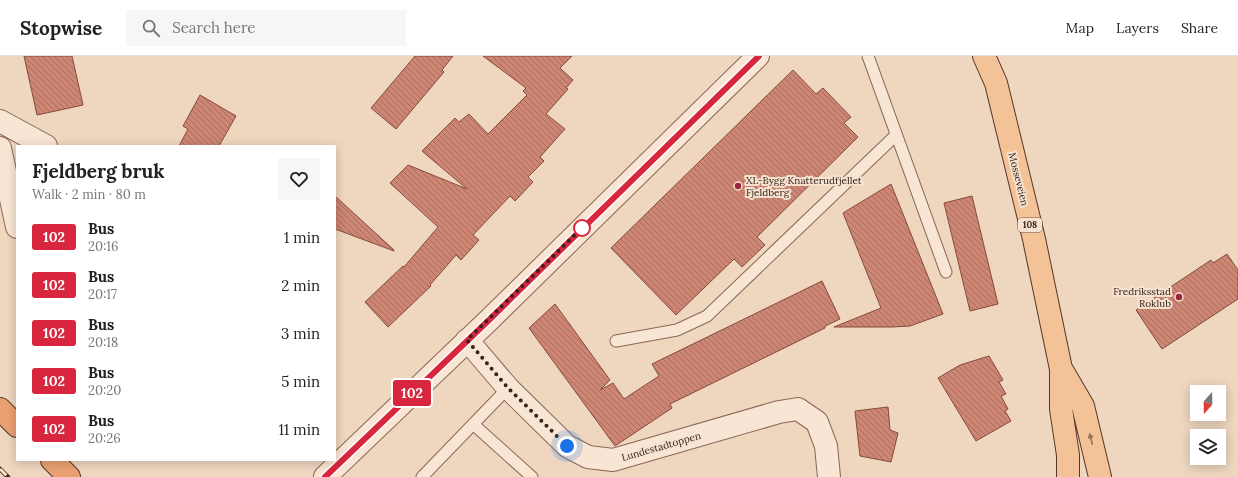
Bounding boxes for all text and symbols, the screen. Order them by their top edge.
search box [126,10,406,46]
text: Stopwise [20,16,102,40]
icon: search [140,17,162,39]
text: Search here [172,18,255,37]
text: Map [1066,19,1094,37]
text: Layers [1116,19,1159,37]
text: Share [1181,19,1218,37]
street label: Mosseveien [1006,151,1031,207]
button: heart [278,158,320,200]
text: Fjeldberg bruk [32,159,165,183]
place label: XL-Bygg Knatterudfjellet Fjeldberg [746,174,862,199]
marker: XL-Bygg Knatterudfjellet Fjeldberg [733,181,743,191]
text: Walk · 2 min · 80 m [32,186,146,203]
road number: 108 [1018,218,1042,232]
text: Bus [88,219,114,238]
unlabelled marker [573,219,591,237]
text: 102 [43,228,65,246]
text: 1 min [284,228,320,247]
text: 20:16 [88,238,119,255]
text: Bus [88,267,114,286]
text: 102 [43,276,65,294]
text: 2 min [281,276,320,295]
place label: Fredriksstad Roklub [1113,285,1171,310]
text: 20:17 [88,286,117,303]
marker: Fredriksstad Roklub [1174,292,1184,302]
text: Bus [88,315,114,334]
text: 102 [43,324,65,342]
text: 3 min [281,324,320,343]
text: 20:18 [88,334,118,351]
text: Bus [88,363,114,382]
text: 102 [43,372,65,390]
text: 5 min [281,372,320,391]
line badge: 102 [389,380,435,406]
text: 20:20 [88,382,121,399]
text: 102 [401,384,423,402]
north arrow [1190,385,1226,421]
map controls [1190,385,1226,465]
text: Bus [88,411,114,430]
text: 102 [43,420,65,438]
text: 11 min [278,420,320,439]
street label: Lundestadtoppen [620,429,702,464]
button: layers [1190,429,1226,465]
text: 20:26 [88,430,121,447]
one-way arrow [1088,433,1094,445]
your location [557,436,577,456]

